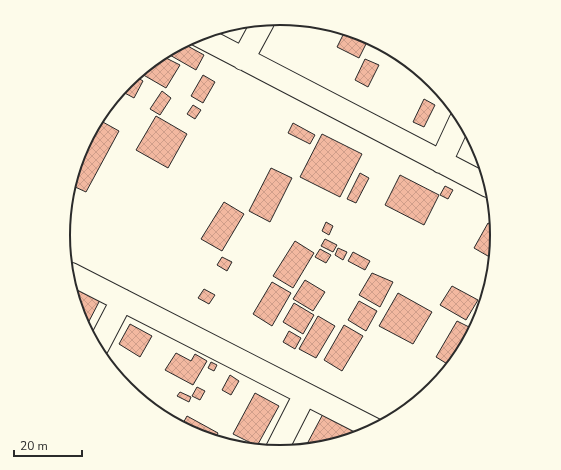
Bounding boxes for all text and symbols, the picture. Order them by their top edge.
scale bar [14,432,82,458]
text: 20 m [20,438,48,454]

